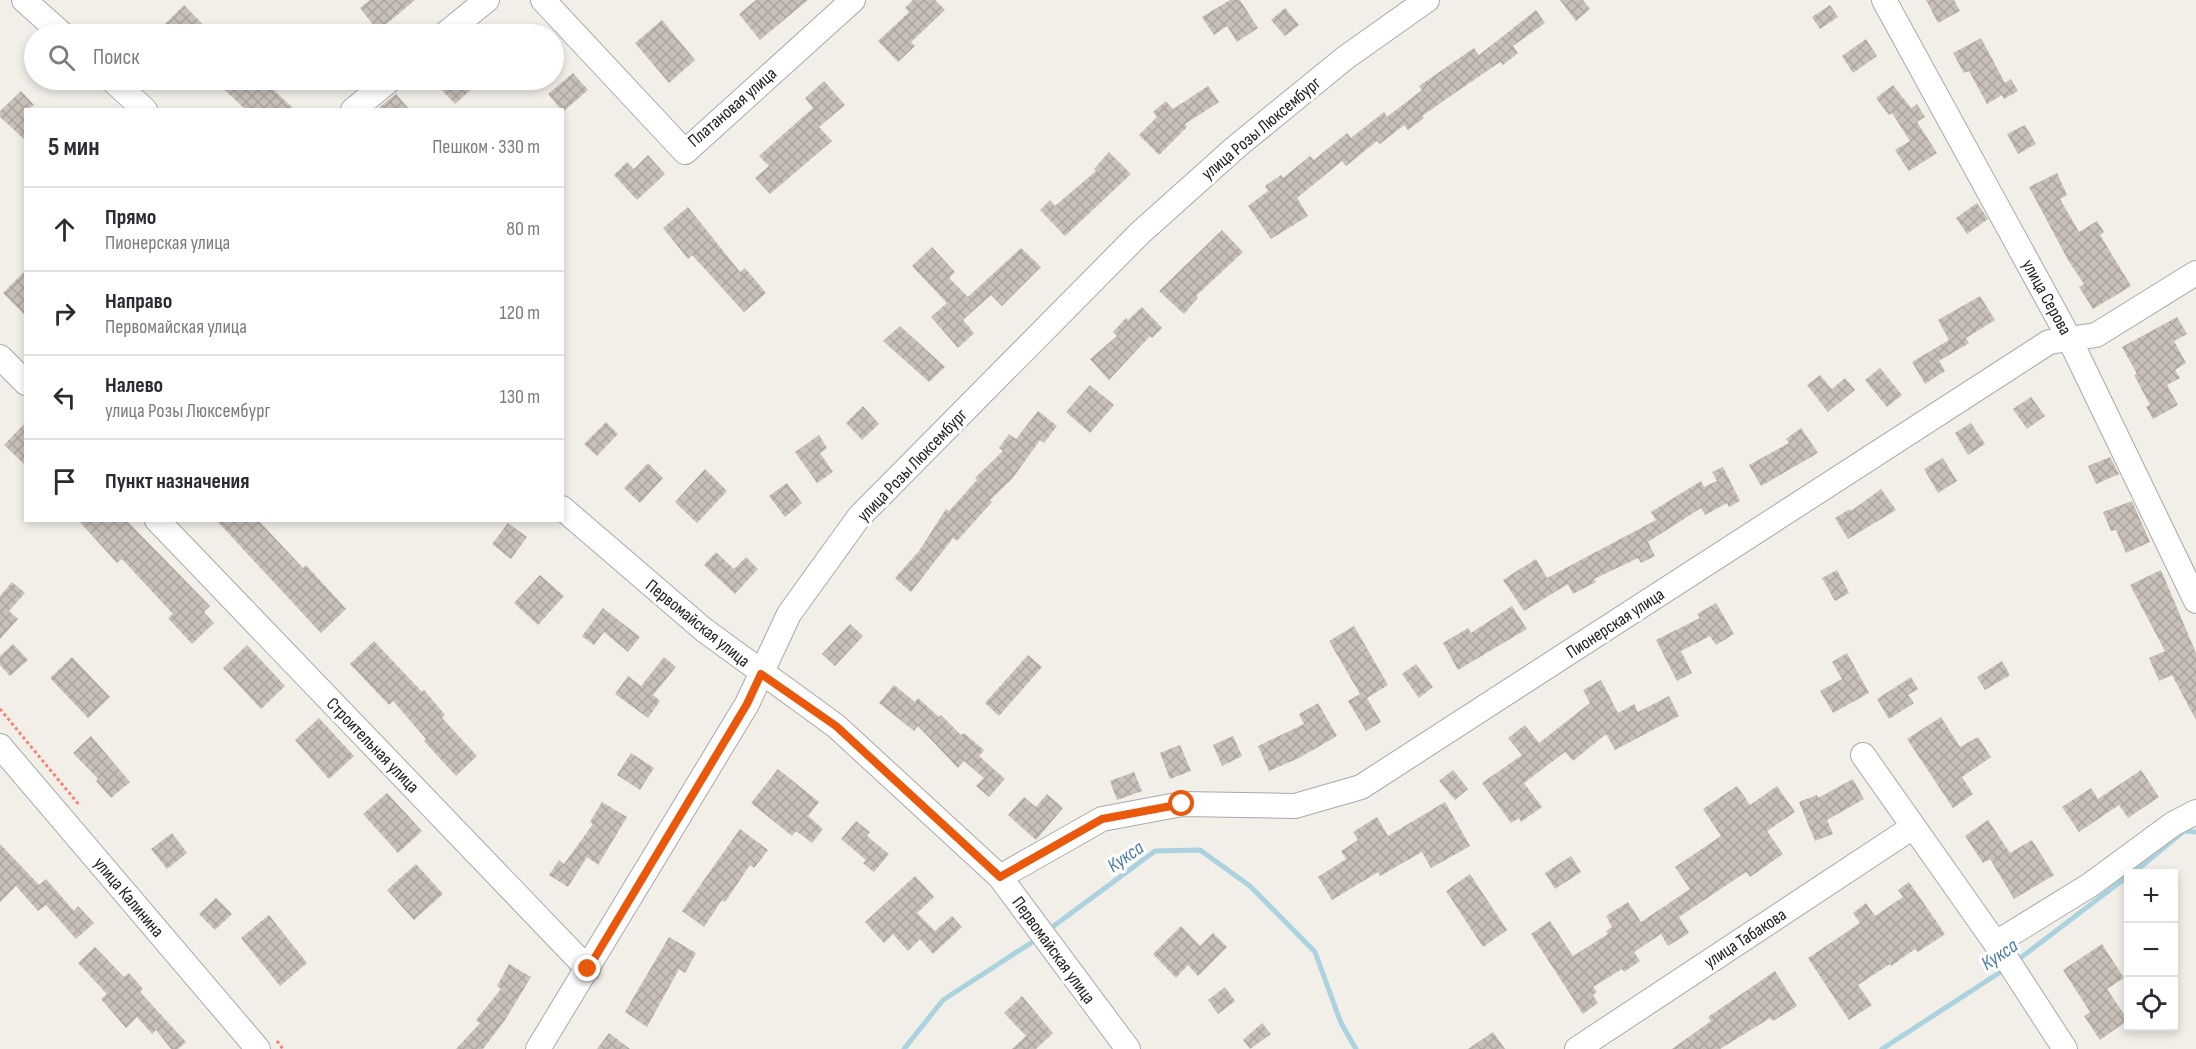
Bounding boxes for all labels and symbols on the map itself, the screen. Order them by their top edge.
street label: Платановая улица [684,63,781,152]
street label: улица Розы Люксембург [1198,72,1326,184]
street label: улица Серова [2017,256,2076,339]
street label: улица Розы Люксембург [853,404,972,526]
street label: Первомайская улица [641,575,754,672]
street label: Пионерская улица [1562,584,1668,663]
street label: Строительная улица [322,693,423,797]
route start [1168,790,1194,816]
water label: Кукса [1103,836,1149,878]
street label: улица Калинина [89,853,168,942]
street label: Первомайская улица [1008,892,1100,1008]
street label: улица Табакова [1700,904,1790,973]
water label: Кукса [1977,934,2023,976]
route end [574,955,600,981]

